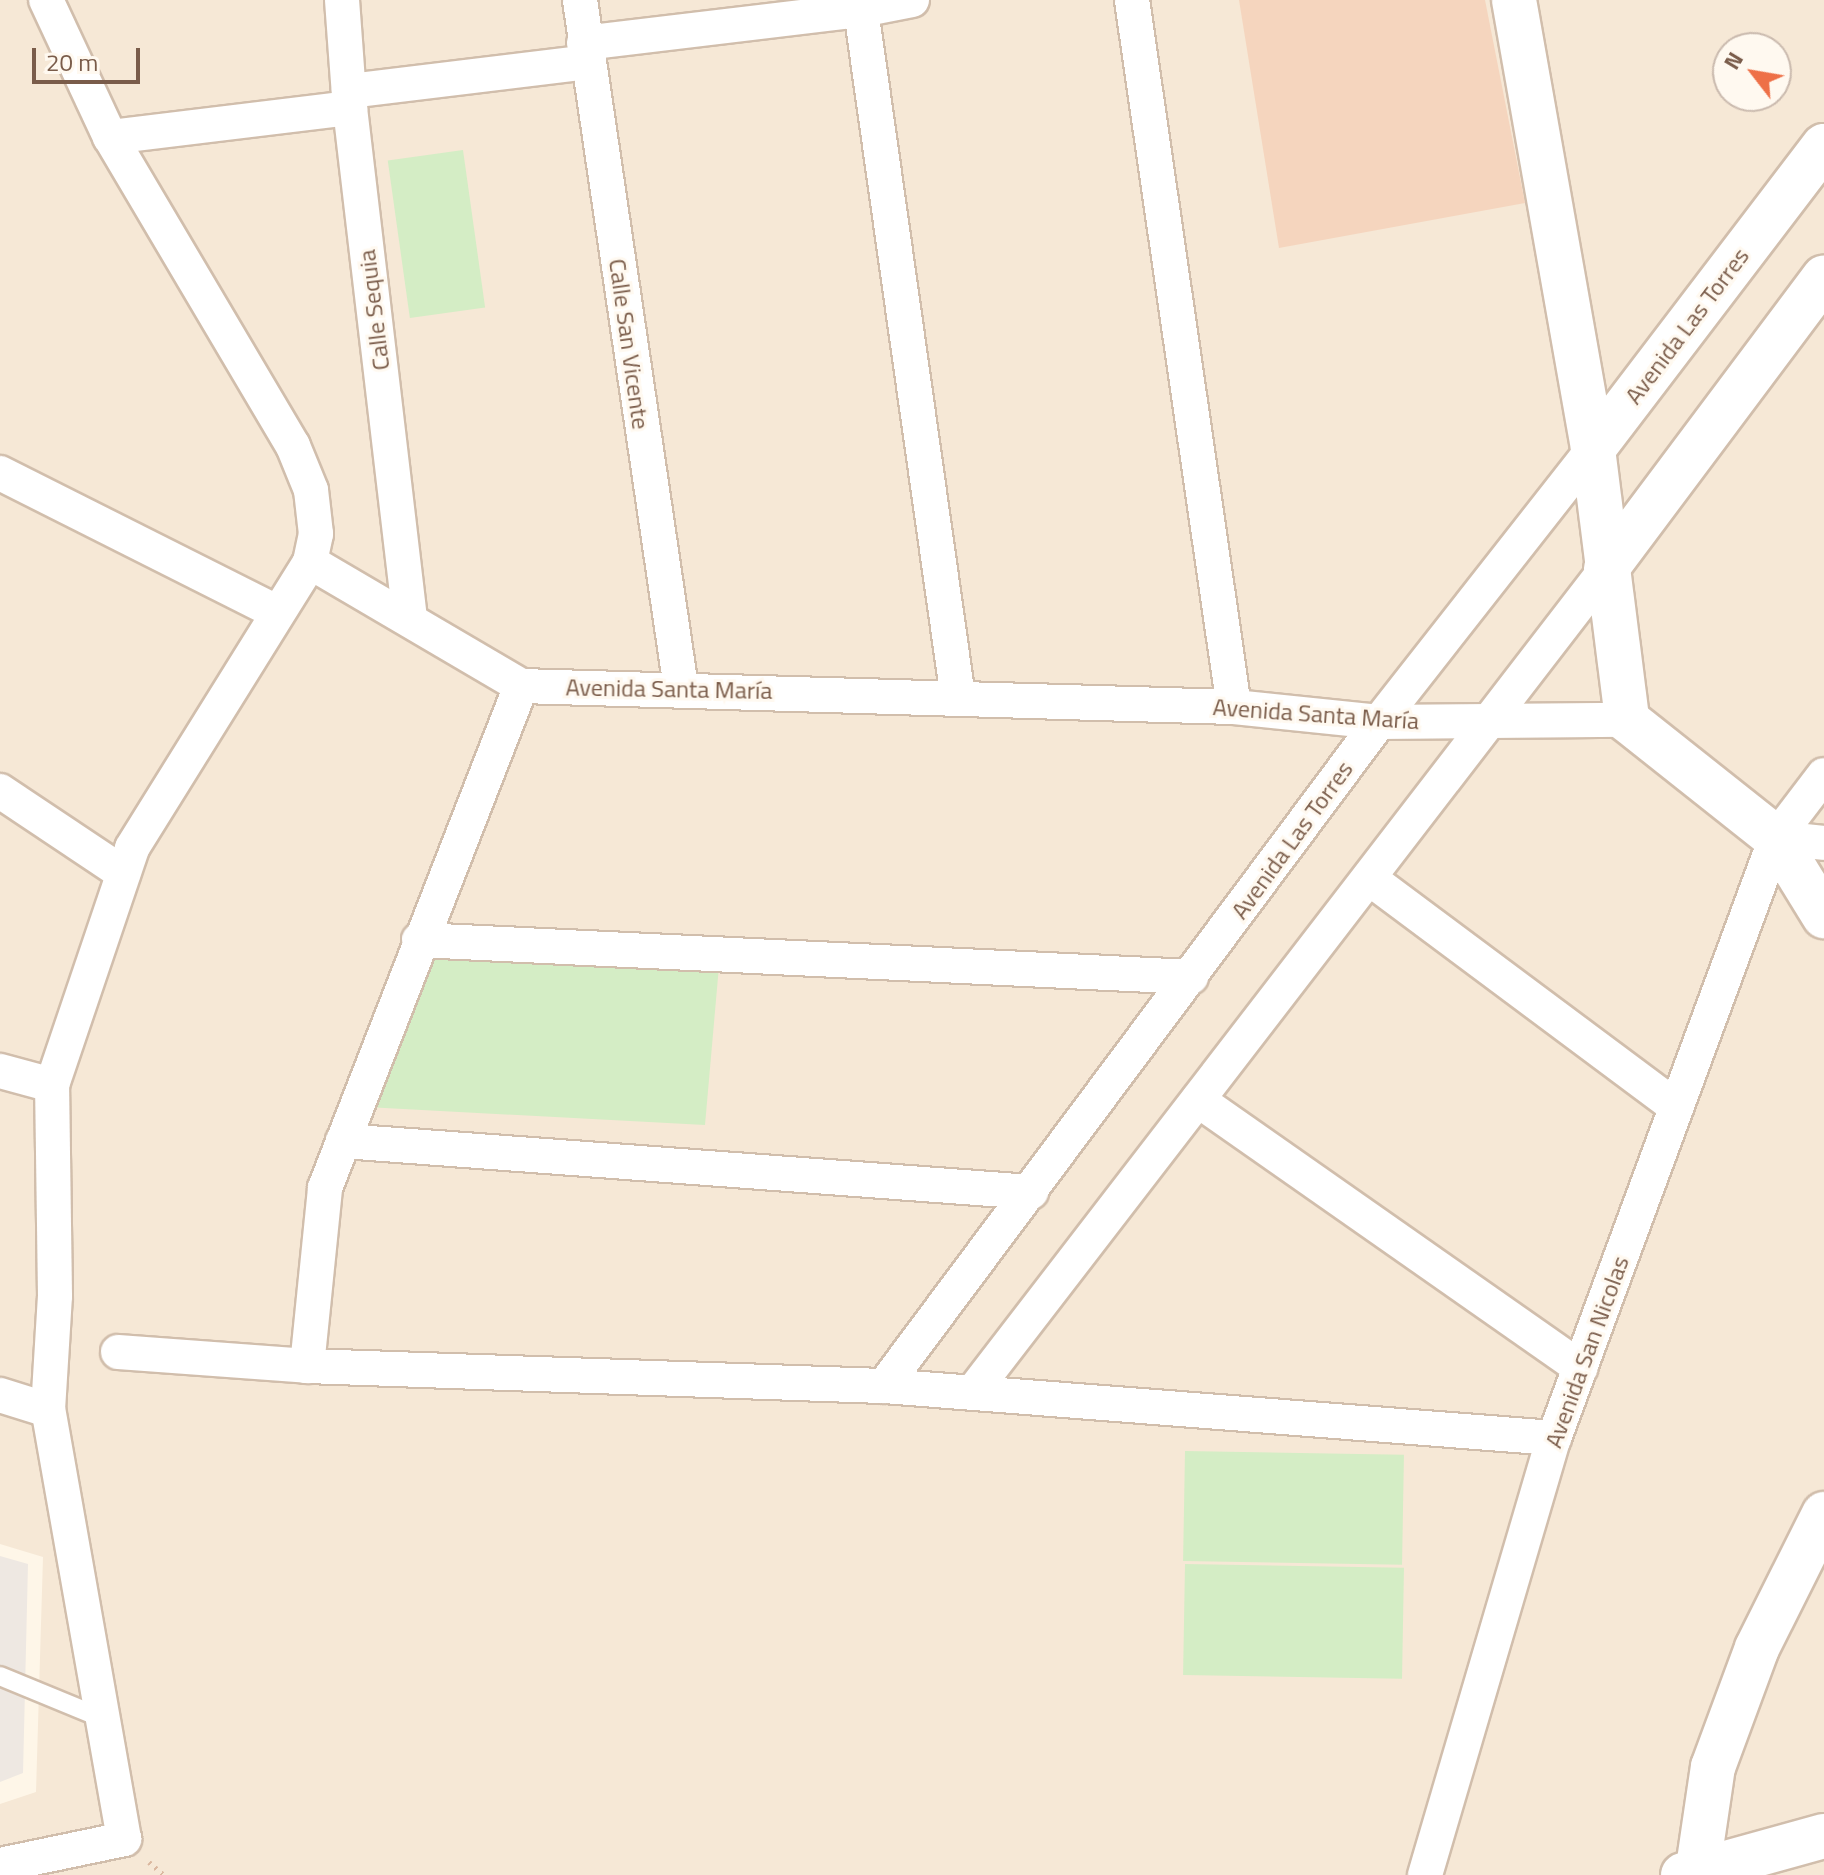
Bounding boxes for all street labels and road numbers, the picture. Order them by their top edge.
street label: Avenida Las Torres [1619,242,1755,410]
street label: Calle Sequia [352,248,396,372]
street label: Calle San Vicente [603,257,655,431]
street label: Avenida Santa María [565,673,773,705]
street label: Avenida Santa María [1212,692,1420,736]
street label: Avenida Las Torres [1225,755,1359,925]
street label: Avenida San Nicolas [1539,1252,1635,1452]

